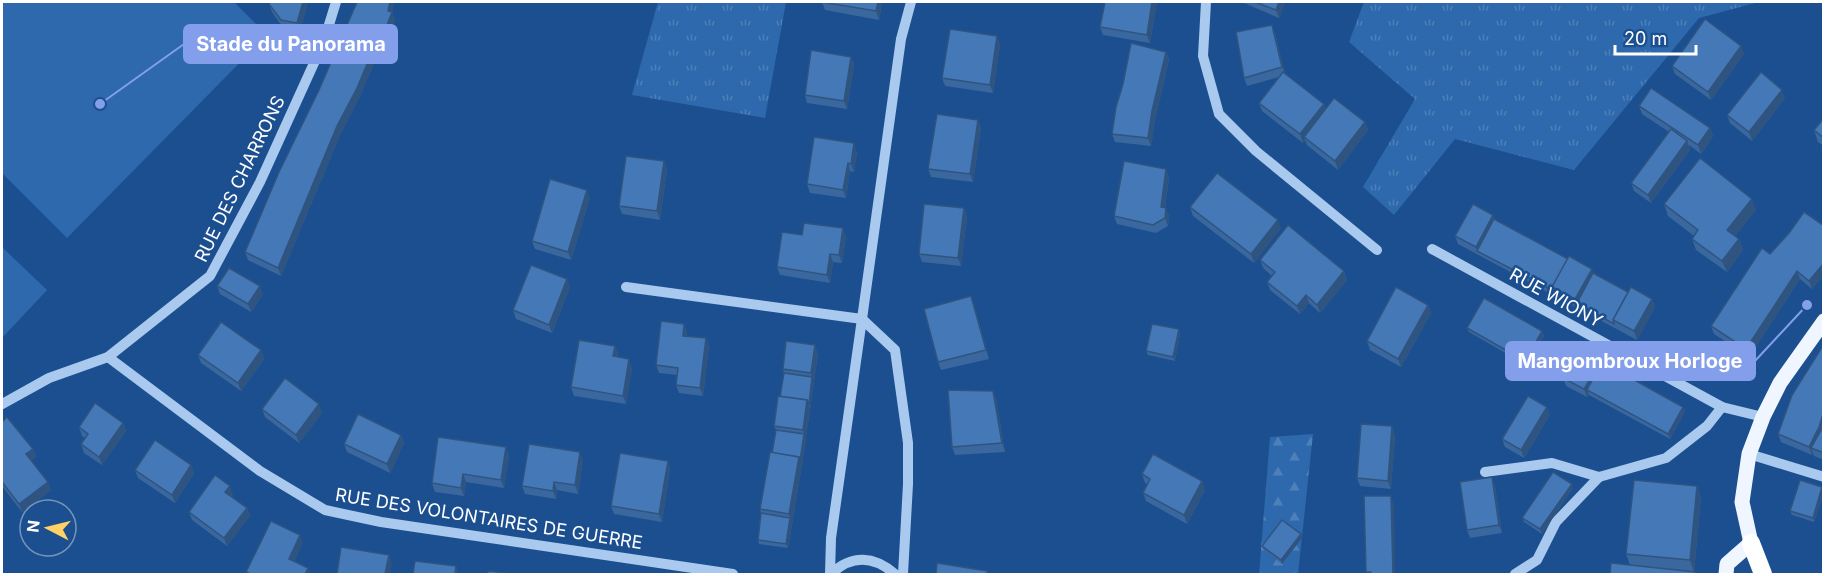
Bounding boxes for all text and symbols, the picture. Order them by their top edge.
scale bar [1615,18,1696,56]
callout: Stade du Panorama [184,25,397,63]
text: 20 m [1624,28,1667,49]
text: Stade du Panorama [196,32,386,56]
street label: RUE DES CHARRONS [190,92,289,265]
street label: RUE WIONY [1506,263,1606,332]
callout: Mangombroux Horloge [1506,342,1755,380]
text: Mangombroux Horloge [1517,349,1743,373]
street label: RUE DES VOLONTAIRES DE GUERRE [334,484,644,553]
north arrow [18,498,78,558]
text: N [22,519,44,533]

